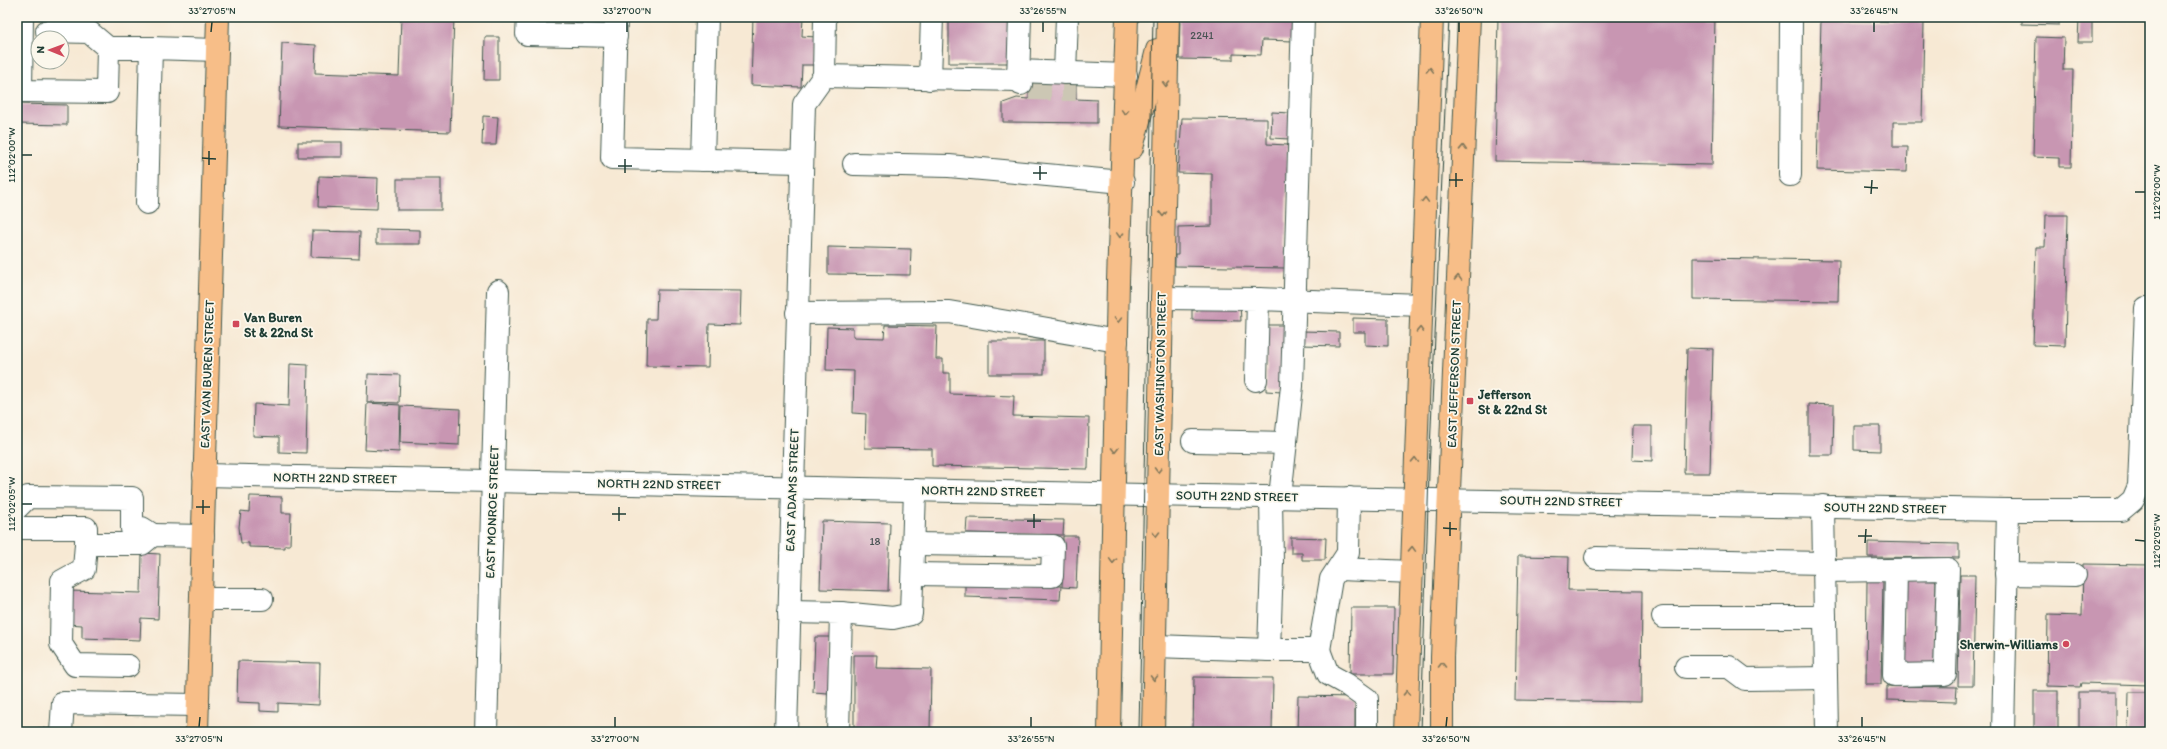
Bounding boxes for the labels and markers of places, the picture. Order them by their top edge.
place label: Van Buren St & 22nd St [244,310,313,340]
marker: Van Buren St & 22nd St [231,319,241,329]
place label: Jefferson St & 22nd St [1477,387,1547,417]
marker: Jefferson St & 22nd St [1465,396,1475,406]
place label: Sherwin-Williams [1960,637,2058,652]
marker: Sherwin-Williams [2061,639,2071,649]

